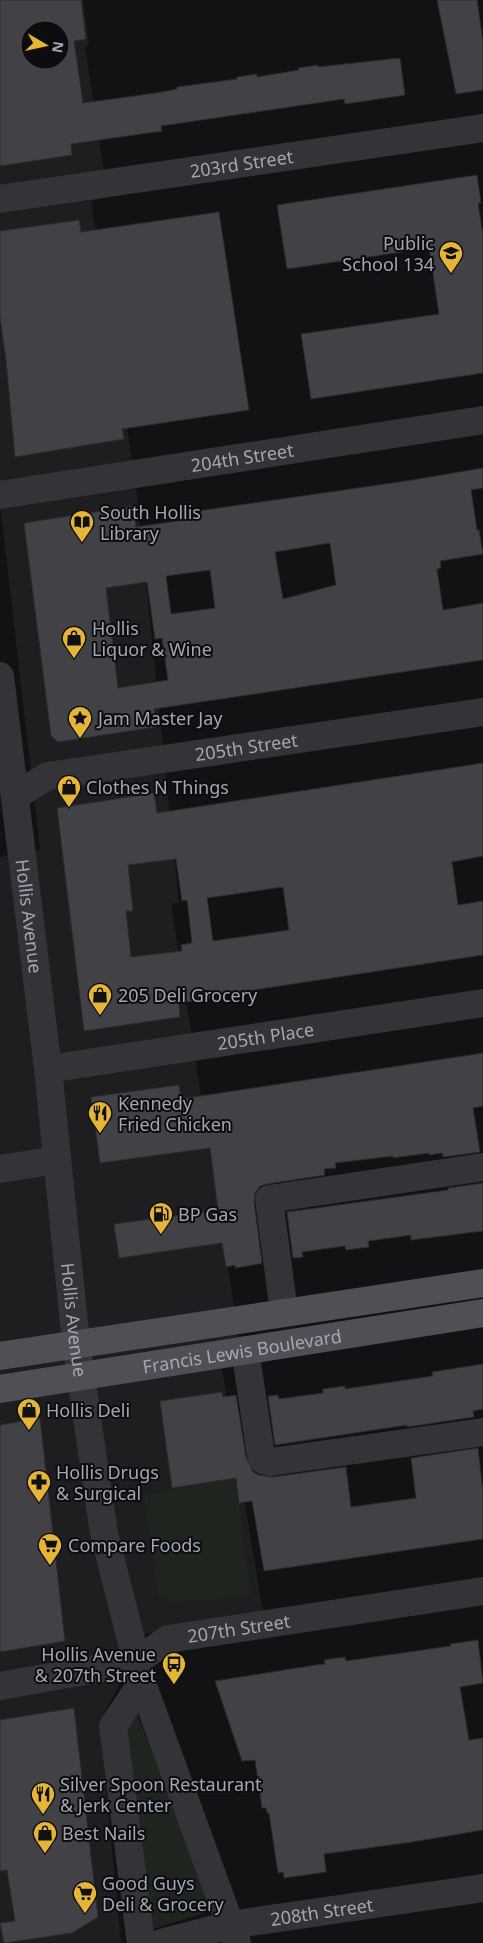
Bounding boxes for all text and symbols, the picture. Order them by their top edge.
north arrow [20,20,70,70]
text: N [48,40,69,54]
street label: 203rd Street [188,144,295,183]
place label: Public School 134 [342,231,434,276]
school or university icon: Public School 134 [438,240,464,274]
street label: 204th Street [189,438,296,477]
place label: South Hollis Library [100,500,201,545]
library icon: South Hollis Library [69,509,95,543]
place label: Hollis Liquor & Wine [92,616,212,661]
shop icon: Hollis Liquor & Wine [61,625,87,659]
place icon: Jam Master Jay [67,705,93,739]
place label: Jam Master Jay [96,706,223,730]
street label: 205th Street [193,727,300,766]
shop icon: Clothes N Things [56,774,82,808]
place label: Clothes N Things [86,775,229,799]
street label: Hollis Avenue [10,858,48,975]
shop icon: 205 Deli Grocery [87,982,113,1016]
place label: 205 Deli Grocery [118,983,258,1007]
street label: 205th Place [215,1017,316,1055]
place label: Kennedy Fried Chicken [118,1091,232,1136]
restaurant icon: Kennedy Fried Chicken [87,1100,113,1134]
fuel station icon: BP Gas [148,1201,174,1235]
place label: BP Gas [178,1202,237,1226]
street label: Hollis Avenue [56,1261,93,1378]
street label: Francis Lewis Boulevard [141,1323,343,1378]
shop icon: Hollis Deli [16,1397,42,1431]
place label: Hollis Deli [46,1398,130,1422]
place label: Hollis Drugs & Surgical [56,1460,159,1505]
pharmacy icon: Hollis Drugs & Surgical [26,1469,52,1503]
supermarket icon: Compare Foods [37,1532,63,1566]
place label: Compare Foods [68,1533,201,1557]
street label: 207th Street [186,1608,292,1648]
place label: Hollis Avenue & 207th Street [35,1642,156,1687]
bus stop icon: Hollis Avenue & 207th Street [161,1651,187,1685]
place label: Silver Spoon Restaurant & Jerk Center [60,1772,262,1817]
restaurant icon: Silver Spoon Restaurant & Jerk Center [30,1781,56,1815]
shop icon: Best Nails [32,1820,58,1854]
place label: Best Nails [62,1821,145,1845]
place label: Good Guys Deli & Grocery [102,1871,224,1916]
supermarket icon: Good Guys Deli & Grocery [72,1880,98,1914]
street label: 208th Street [269,1892,375,1931]

